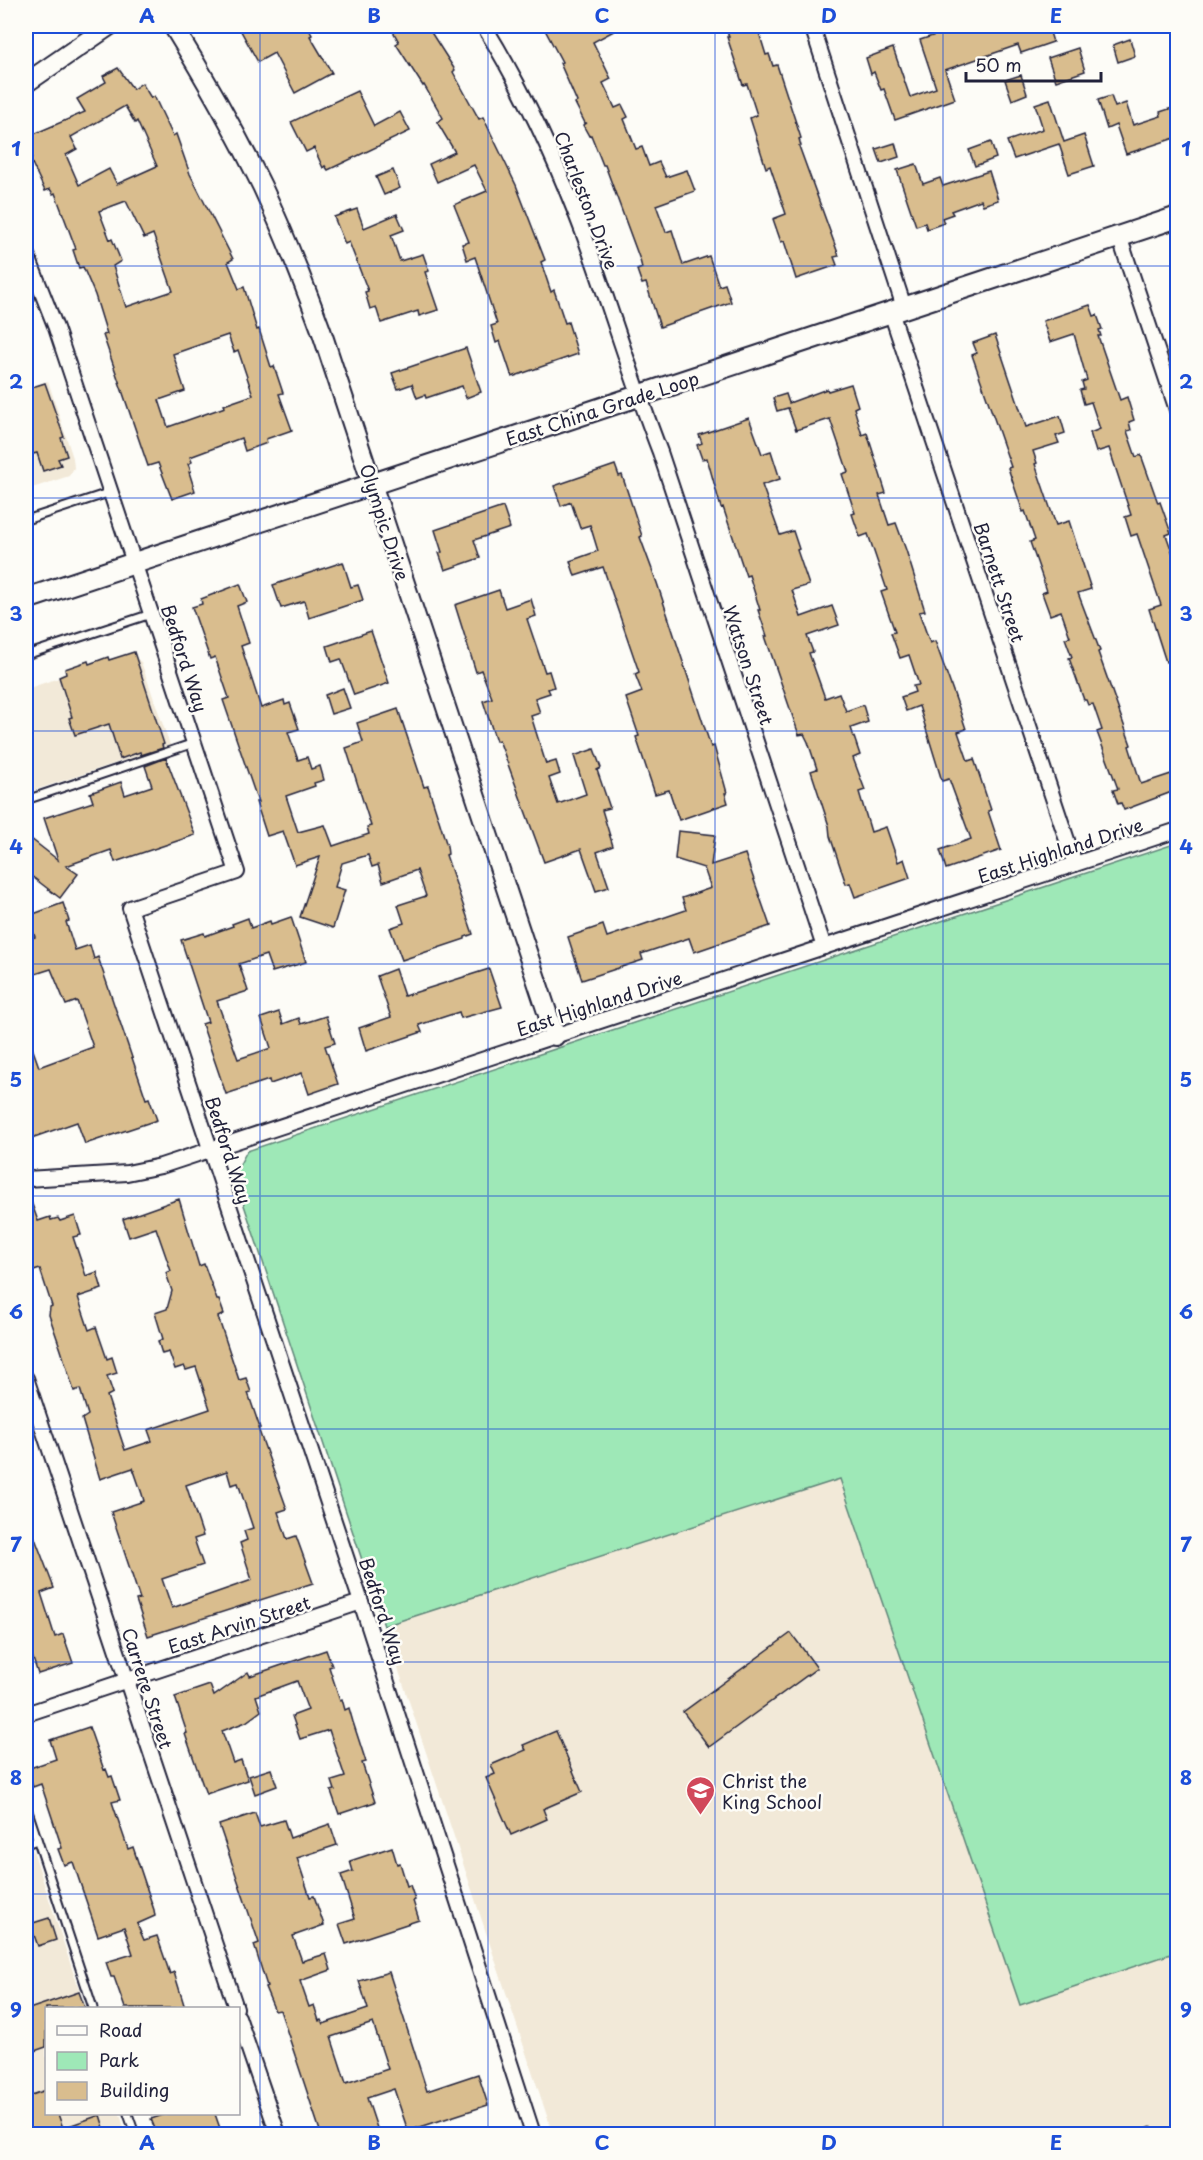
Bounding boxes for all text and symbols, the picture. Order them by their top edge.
text: A [139,0,155,30]
text: B [367,0,381,30]
text: C [594,0,610,30]
text: D [821,0,837,30]
text: E [1050,0,1062,30]
scale bar [966,45,1101,83]
text: 50 m [975,51,1022,78]
street label: Charleston Drive [548,127,626,273]
text: 1 [11,133,21,163]
text: 1 [1181,133,1191,163]
street label: East China Grade Loop [502,364,702,452]
text: 2 [9,366,23,396]
text: 2 [1179,366,1193,396]
street label: Olympic Drive [353,460,417,584]
street label: Barnett Street [968,518,1032,646]
text: 3 [9,598,23,628]
text: 3 [1179,598,1193,628]
street label: Bedford Way [155,601,215,715]
street label: Watson Street [717,602,781,728]
street label: East Highland Drive [974,811,1146,889]
text: 4 [9,831,23,861]
text: 4 [1179,831,1193,861]
street label: East Highland Drive [513,964,685,1042]
text: 5 [10,1064,22,1094]
text: 5 [1180,1064,1192,1094]
street label: Bedford Way [199,1093,259,1207]
text: 6 [9,1296,23,1326]
text: 6 [1179,1296,1193,1326]
text: 7 [10,1529,22,1559]
text: 7 [1180,1529,1192,1559]
street label: Bedford Way [353,1554,413,1668]
street label: East Arvin Street [164,1588,314,1660]
street label: Carrere Street [116,1624,180,1752]
text: 8 [10,1762,22,1792]
text: 8 [1180,1762,1192,1792]
place label: Christ the King School [722,1767,822,1815]
school or university icon: Christ the King School [685,1774,717,1816]
text: 9 [10,1994,22,2024]
text: 9 [1180,1994,1192,2024]
legend [45,2007,240,2115]
text: Road [99,2016,143,2043]
text: Park [99,2046,139,2073]
text: Building [99,2076,169,2103]
text: A [139,2127,155,2157]
text: B [367,2127,381,2157]
text: C [594,2127,610,2157]
text: D [821,2127,837,2157]
text: E [1050,2127,1062,2157]

